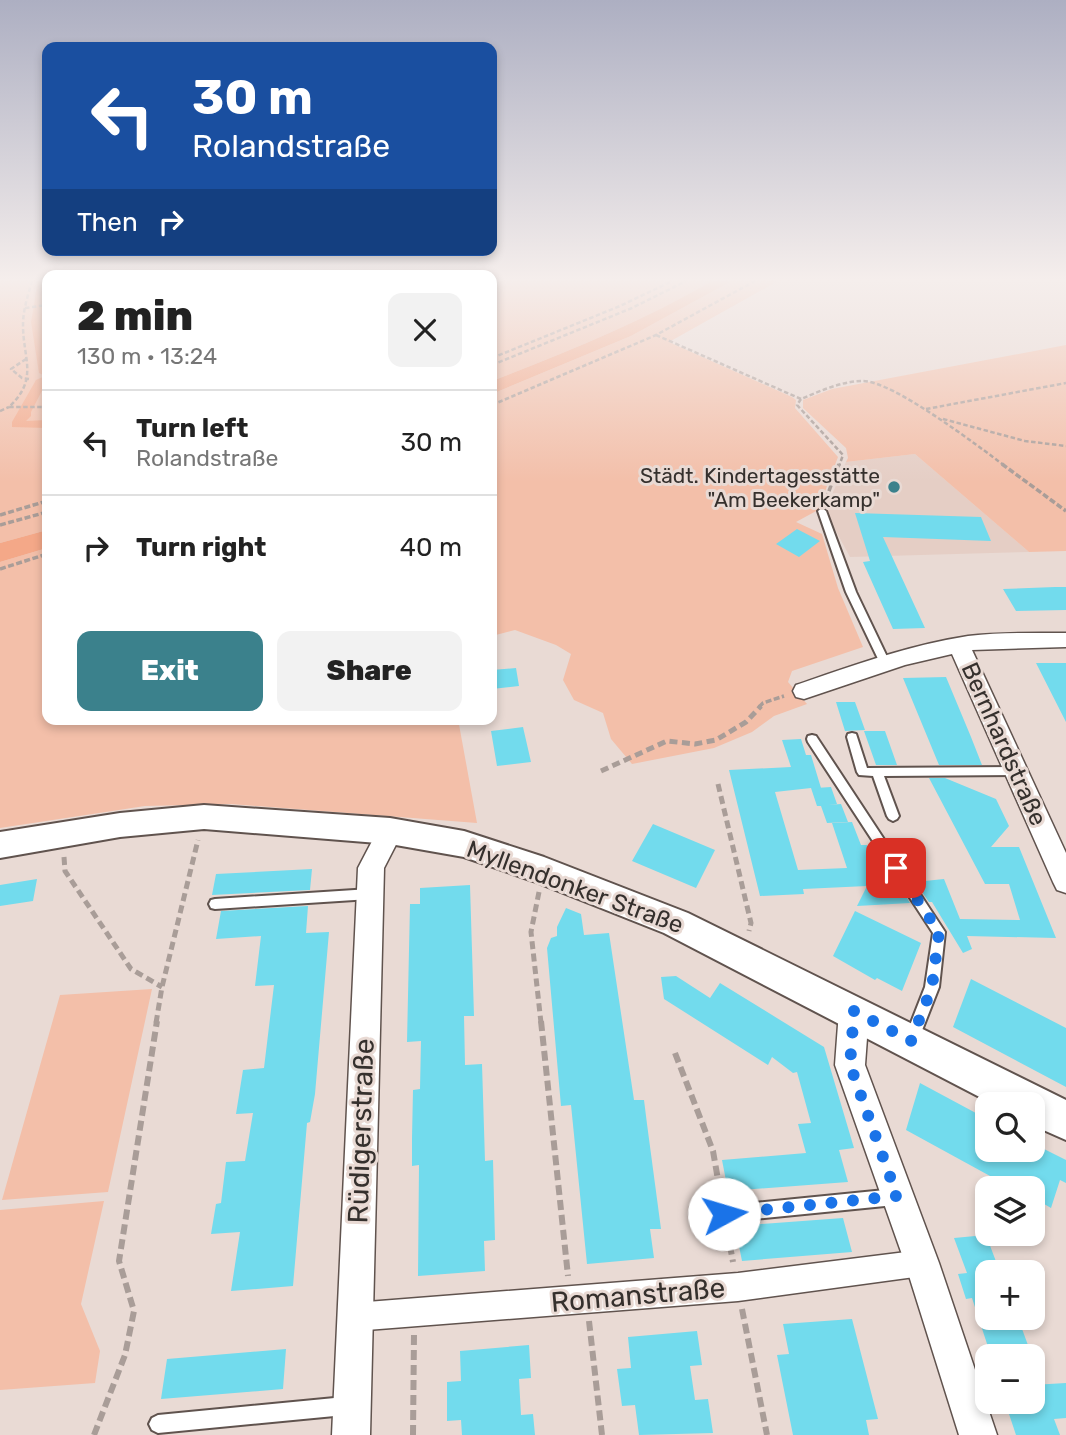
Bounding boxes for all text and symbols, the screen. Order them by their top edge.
text: 30 m [192,68,313,126]
icon: left [77,70,168,161]
text: Rolandstraße [192,127,390,165]
icon: right [152,203,190,241]
text: Then [77,207,138,238]
text: 2 min [77,291,193,341]
button: close [388,293,462,367]
text: 130 m · 13:24 [77,342,217,370]
text: Turn left [136,413,248,444]
icon: left [77,424,115,462]
text: 30 m [400,427,462,458]
text: Rolandstraße [136,444,278,472]
place label: Städt. Kindertagesstätte "Am Beekerkamp" [640,463,880,512]
marker: Städt. Kindertagesstätte "Am Beekerkamp" [886,479,902,495]
icon: right [77,529,115,567]
text: Turn right [136,532,266,563]
text: 40 m [400,532,462,563]
button: Exit [77,631,263,711]
button: Share [277,631,462,711]
street label: Bernhardstraße [956,658,1052,830]
street label: Myllendonker Straße [463,835,687,939]
pin [866,838,926,898]
icon: arrive [877,849,915,887]
street label: Rüdigerstraße [341,1038,381,1224]
map controls [975,1092,1045,1414]
button: search [975,1092,1045,1162]
button: layers [975,1176,1045,1246]
position arrow [687,1177,761,1251]
button: + [975,1260,1045,1330]
street label: Romanstraße [549,1271,727,1319]
button: − [975,1344,1045,1414]

